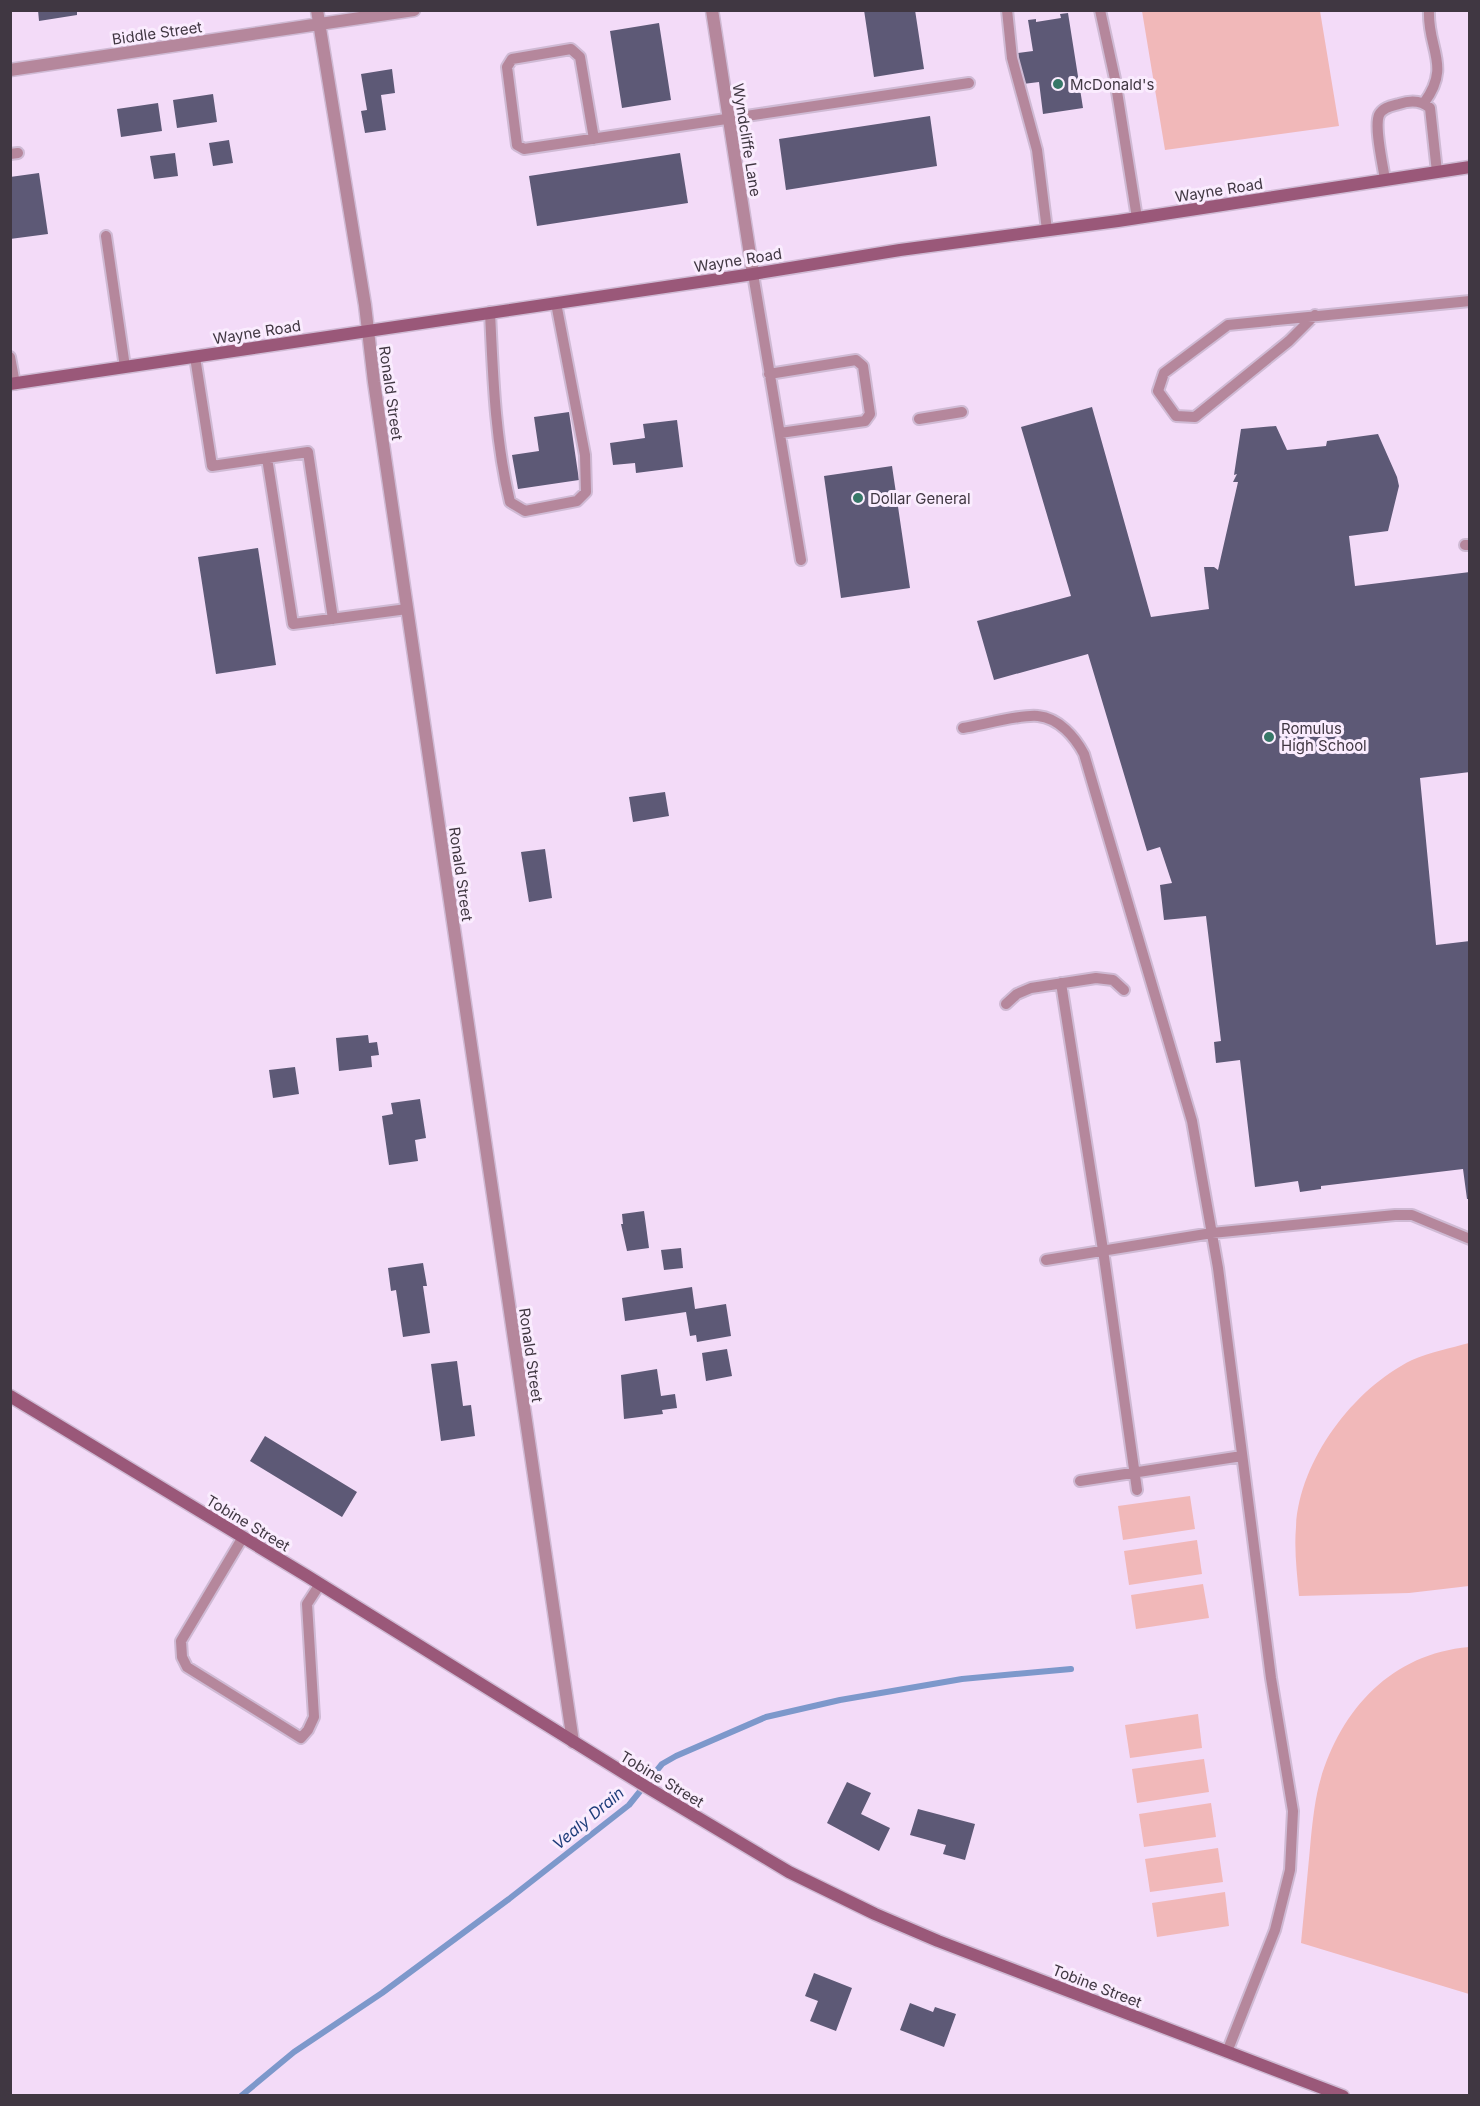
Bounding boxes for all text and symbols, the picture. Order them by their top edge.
street label: Biddle Street [111,17,203,49]
place label: McDonald's [1070,75,1155,94]
marker: McDonald's [1051,77,1065,91]
street label: Wyndcliffe Lane [729,82,765,198]
street label: Wayne Road [1174,174,1264,206]
street label: Wayne Road [693,244,783,276]
street label: Wayne Road [212,316,302,348]
street label: Ronald Street [375,345,407,441]
place label: Dollar General [870,489,971,508]
marker: Dollar General [851,491,865,505]
place label: Romulus High School [1281,719,1367,755]
marker: Romulus High School [1262,730,1276,744]
street label: Ronald Street [445,826,477,922]
street label: Ronald Street [515,1307,547,1403]
street label: Tobine Street [203,1491,293,1556]
street label: Tobine Street [617,1747,707,1812]
water label: Vealy Drain [548,1782,628,1854]
street label: Tobine Street [1049,1960,1145,2012]

